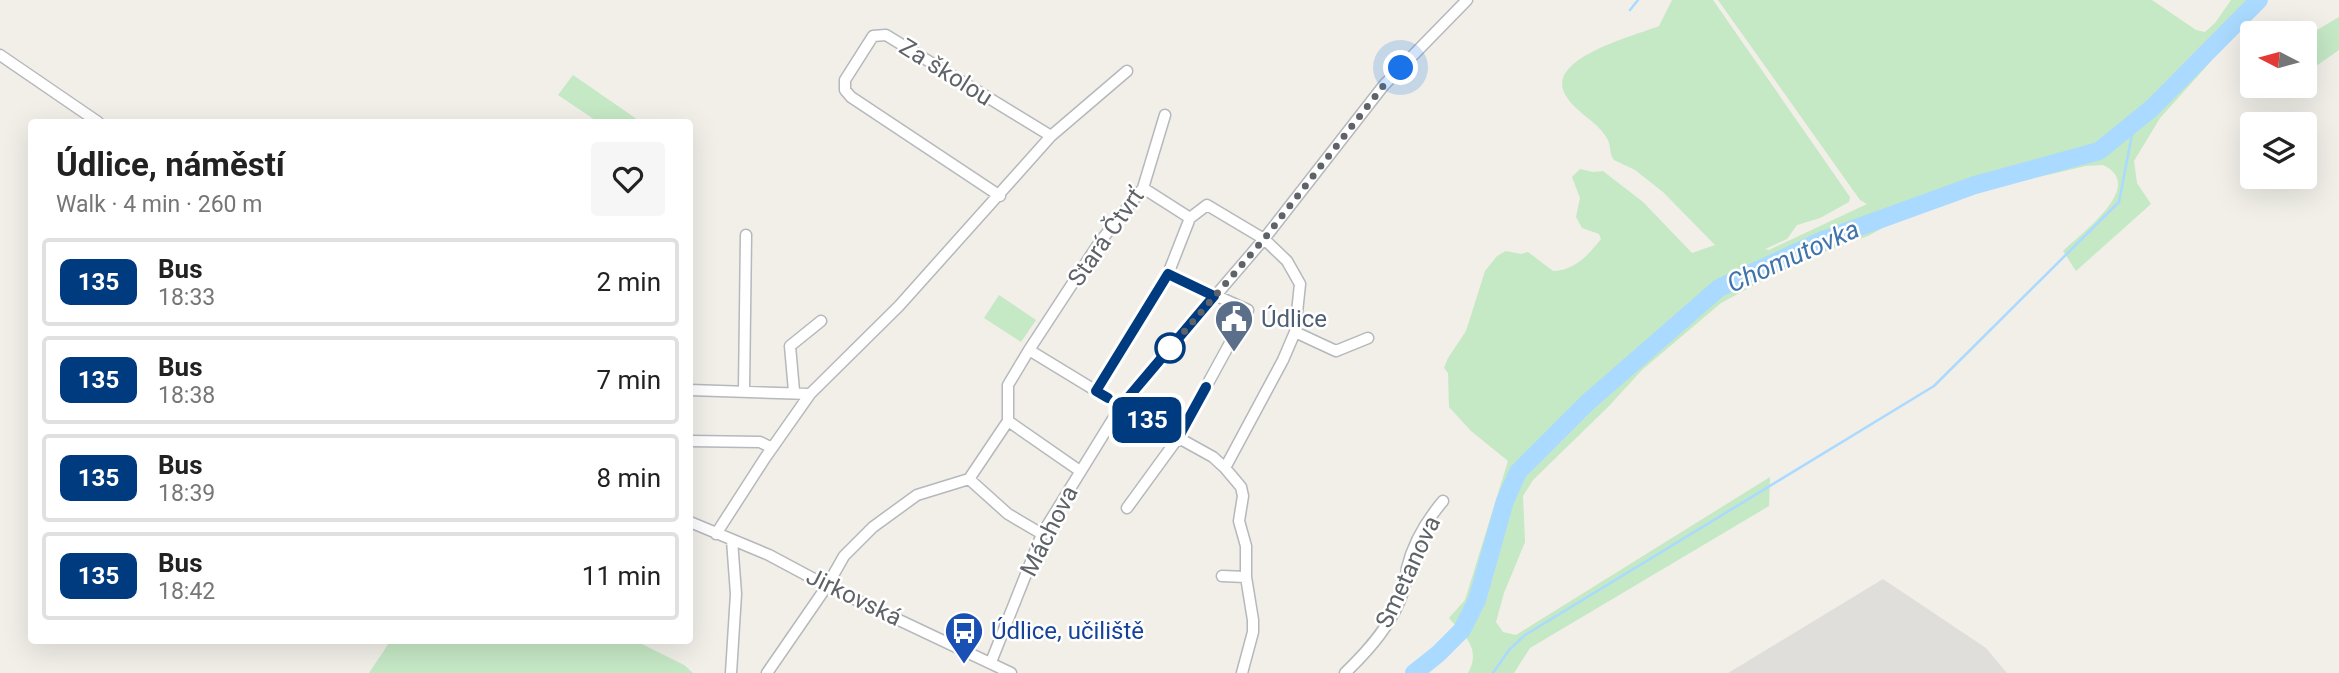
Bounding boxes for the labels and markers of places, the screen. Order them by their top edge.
public building icon: Údlice [1213,298,1255,353]
place label: Údlice [1261,305,1327,333]
unlabelled marker [1155,333,1185,363]
bus stop icon: Údlice, učiliště [943,610,985,665]
place label: Údlice, učiliště [991,617,1144,645]

